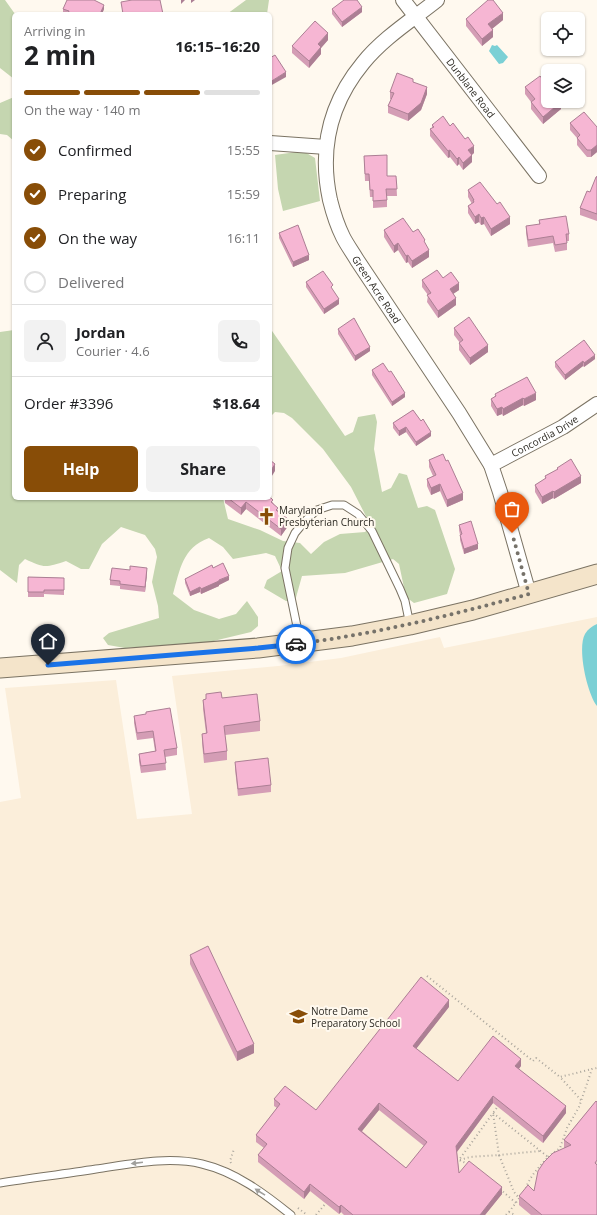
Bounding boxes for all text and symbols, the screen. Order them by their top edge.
map controls [541,12,585,108]
button: locate [541,12,585,56]
text: Arriving in [24,22,86,40]
text: 16:15–16:20 [175,36,260,56]
text: 2 min [24,37,96,73]
street label: Dunblane Road [443,55,498,121]
button: layers [541,64,585,108]
text: On the way · 140 m [24,101,140,119]
icon: check [24,139,46,161]
text: Confirmed [58,140,132,160]
text: 15:55 [227,141,260,159]
icon: check [24,183,46,205]
text: Preparing [58,184,126,204]
text: 15:59 [227,185,260,203]
icon: check [24,227,46,249]
text: On the way [58,228,137,248]
text: 16:11 [227,229,260,247]
street label: Green Acre Road [349,253,404,326]
text: Delivered [58,272,125,292]
button: person [24,320,66,362]
button: phone [218,320,260,362]
text: Jordan [76,322,125,342]
text: Courier · 4.6 [76,342,150,360]
text: Order #3396 [24,393,113,413]
text: $18.64 [213,393,260,413]
street label: Concordia Drive [509,411,581,460]
button: Help [24,446,138,492]
button: Share [146,446,260,492]
pin [495,492,529,533]
icon: bag [501,498,523,520]
place label: Maryland Presbyterian Church [279,503,374,529]
church icon: Maryland Presbyterian Church [256,506,276,526]
pin [31,624,65,665]
courier [276,624,316,664]
icon: home [37,630,59,652]
icon: car [285,633,307,655]
place label: Notre Dame Preparatory School [311,1004,400,1030]
school or university icon: Notre Dame Preparatory School [288,1007,308,1027]
one-way arrow [131,1160,143,1166]
one-way arrow [255,1188,265,1196]

